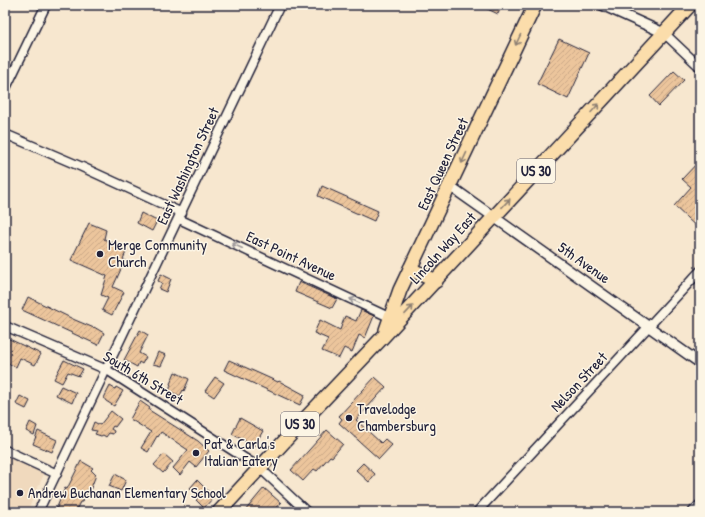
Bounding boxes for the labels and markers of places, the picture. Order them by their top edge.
place label: Merge Community Church [108,234,207,272]
marker: Merge Community Church [95,249,105,259]
place label: Travelodge Chambersburg [357,398,436,436]
marker: Travelodge Chambersburg [344,413,354,423]
place label: Pat & Carla's Italian Eatery [204,433,278,471]
marker: Pat & Carla's Italian Eatery [191,448,201,458]
place label: Andrew Buchanan Elementary School [28,482,226,503]
marker: Andrew Buchanan Elementary School [15,488,25,498]

